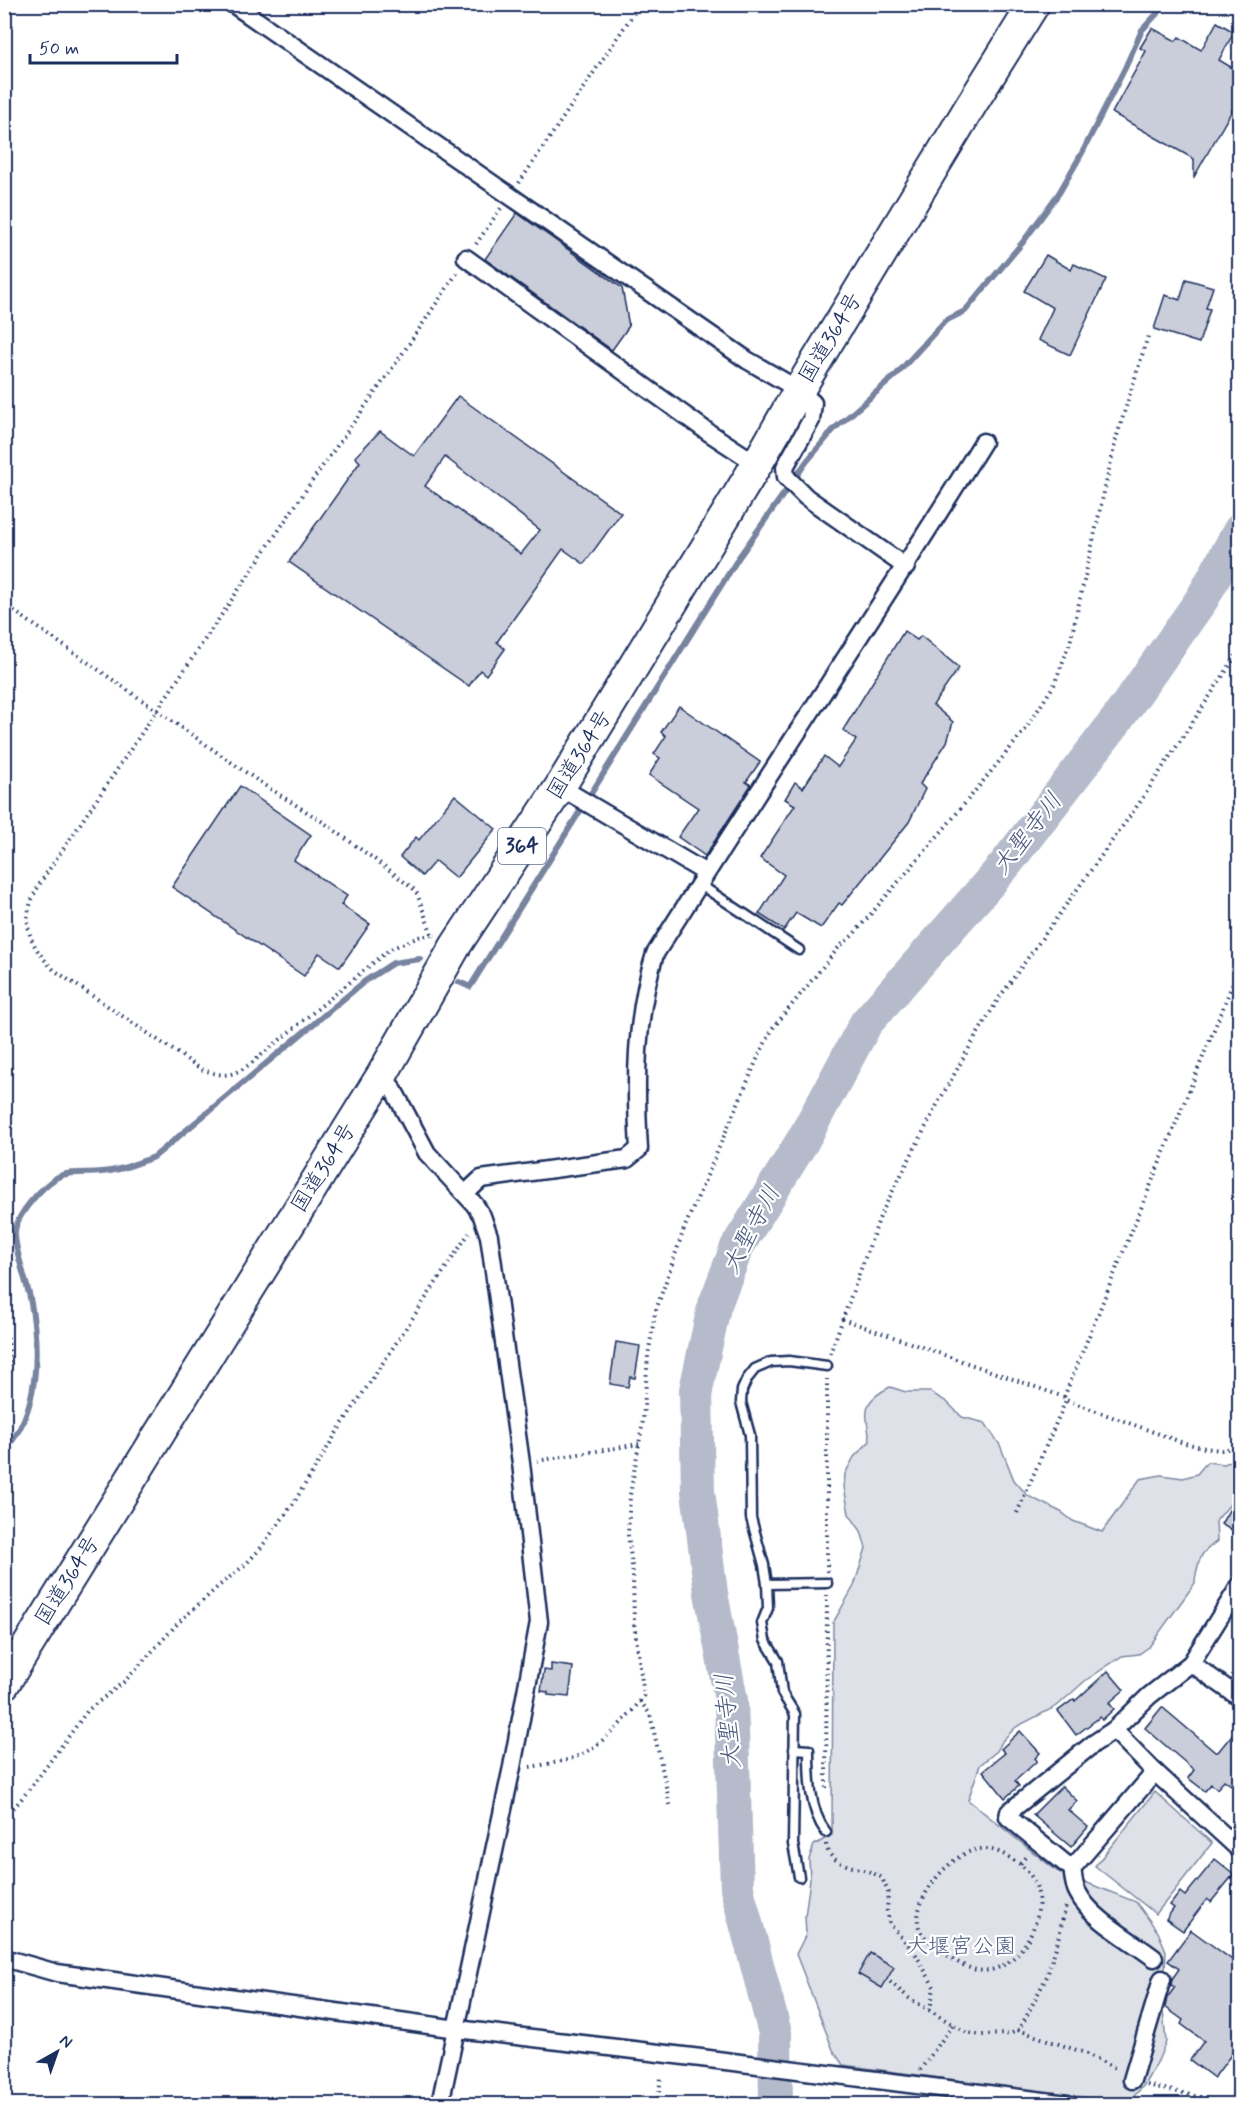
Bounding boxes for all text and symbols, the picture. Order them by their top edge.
scale bar [30,27,177,65]
text: 50 m [39,37,79,61]
street label: 国道364号 [793,287,869,389]
street label: 国道364号 [541,705,619,805]
water label: 大聖寺川 [986,787,1070,881]
road number: 364 [498,828,546,864]
street label: 国道364号 [285,1118,363,1218]
water label: 大聖寺川 [716,1180,788,1280]
street label: 国道364号 [29,1531,107,1631]
water label: 大聖寺川 [709,1672,749,1770]
park label: 大堰宮公園 [906,1933,1016,1961]
north arrow [27,2022,87,2082]
text: N [55,2030,77,2053]

